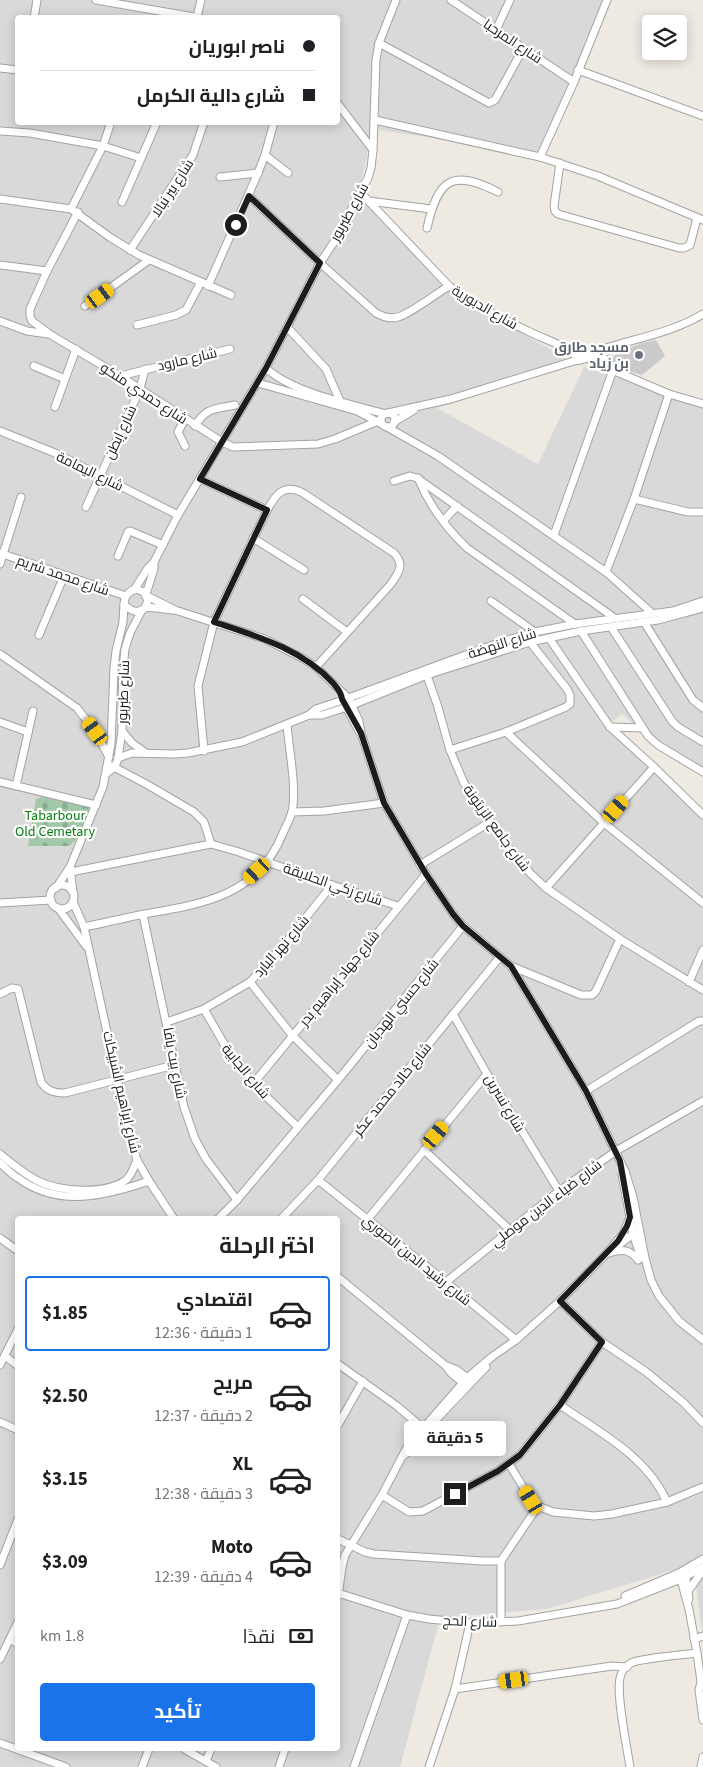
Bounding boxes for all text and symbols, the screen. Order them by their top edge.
street label: شارع المرحبا [479,15,546,69]
map controls [642,15,687,60]
button: layers [642,15,687,60]
text: ناصر ابوريان [189,34,285,61]
text: شارع دالية الكرمل [137,83,285,110]
street label: شارع بير نبالا [147,156,199,222]
street label: شارع طبربور [325,180,374,246]
route start [225,214,247,236]
car [83,281,116,311]
street label: شارع الدبورية [448,281,521,335]
place label: مسجد طارق بن زياد [554,338,629,374]
street label: شارع مارود [155,343,219,377]
marker: مسجد طارق بن زياد [633,349,645,361]
street label: شارع حمدي منكو [95,358,191,430]
street label: شارع إبطن [100,402,142,463]
street label: شارع اليمامة [53,447,126,497]
street label: شارع محمد شريم [14,551,112,601]
street label: شارع النهضة [465,623,539,664]
street label: شارع طبربور [113,660,135,725]
car [80,714,109,748]
street label: شارع جامع الزيتونة [458,781,535,876]
car [600,793,631,825]
park label: Tabarbour Old Cemetary [15,806,95,842]
car [240,855,273,887]
street label: شارع زكي الحلايقة [280,859,385,912]
street label: شارع نهر البارد [249,911,314,982]
street label: شارع جهاد إبراهيم بدر [294,926,385,1032]
street label: شارع حسني الهدبان [360,955,445,1053]
street label: شارع بيت يافا [157,1026,191,1101]
street label: شارع إبراهيم الشبيكات [97,1029,145,1155]
street label: شارع خالد محمد عكر [348,1039,437,1141]
street label: شارع الجابية [216,1040,274,1103]
street label: شارع نسرين [479,1071,529,1136]
car [420,1119,451,1151]
street label: شارع ضياء الدين موصلي [487,1155,607,1253]
street label: شارع رشيد الدين الصوري [357,1211,475,1312]
text: اختر الرحلة [219,1230,315,1262]
text: اقتصادي [177,1287,253,1314]
icon: car [268,1291,313,1336]
text: $1.85 [42,1300,88,1327]
text: 1 دقيقة · 12:36 [154,1322,253,1344]
text: مريح [213,1370,253,1397]
icon: car [268,1374,313,1419]
text: $2.50 [42,1383,88,1410]
text: 2 دقيقة · 12:37 [154,1405,253,1427]
callout: 5 دقيقة [404,1422,506,1456]
text: 5 دقيقة [427,1427,483,1449]
text: XL [232,1451,253,1478]
icon: car [268,1457,313,1502]
text: $3.15 [42,1466,88,1493]
text: 3 دقيقة · 12:38 [154,1483,253,1505]
route end [444,1483,466,1505]
car [516,1483,545,1517]
text: Moto [211,1534,253,1561]
icon: car [268,1540,313,1585]
text: $3.09 [42,1549,88,1576]
text: 4 دقيقة · 12:39 [154,1566,253,1588]
street label: شارع الحج [442,1611,498,1633]
icon: cash [287,1622,315,1650]
text: نقدًا [243,1624,275,1651]
text: 1.8 km [40,1625,84,1647]
car [498,1670,529,1690]
button: تأكيد [40,1683,315,1741]

